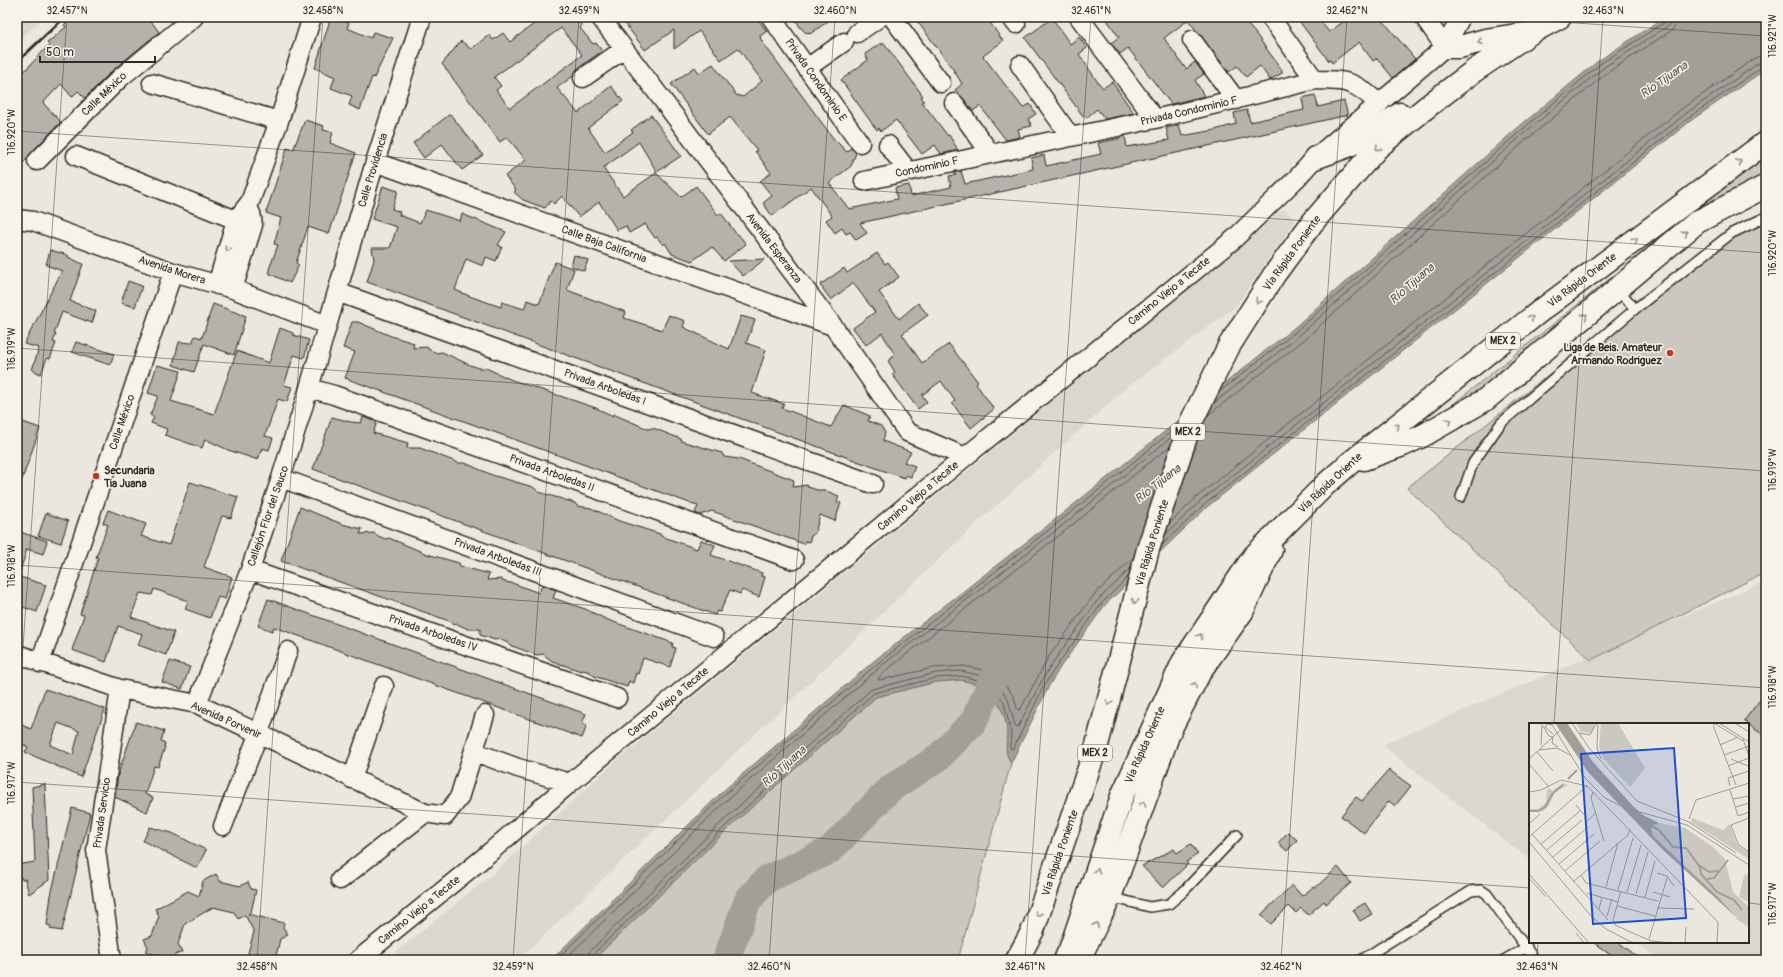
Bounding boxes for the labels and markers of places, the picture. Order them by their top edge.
place label: Liga de Beis. Amateur Armando Rodriguez [1563,341,1663,367]
marker: Liga de Beis. Amateur Armando Rodriguez [1665,348,1675,358]
place label: Secundaria Tia Juana [103,464,155,490]
marker: Secundaria Tia Juana [91,471,101,481]

